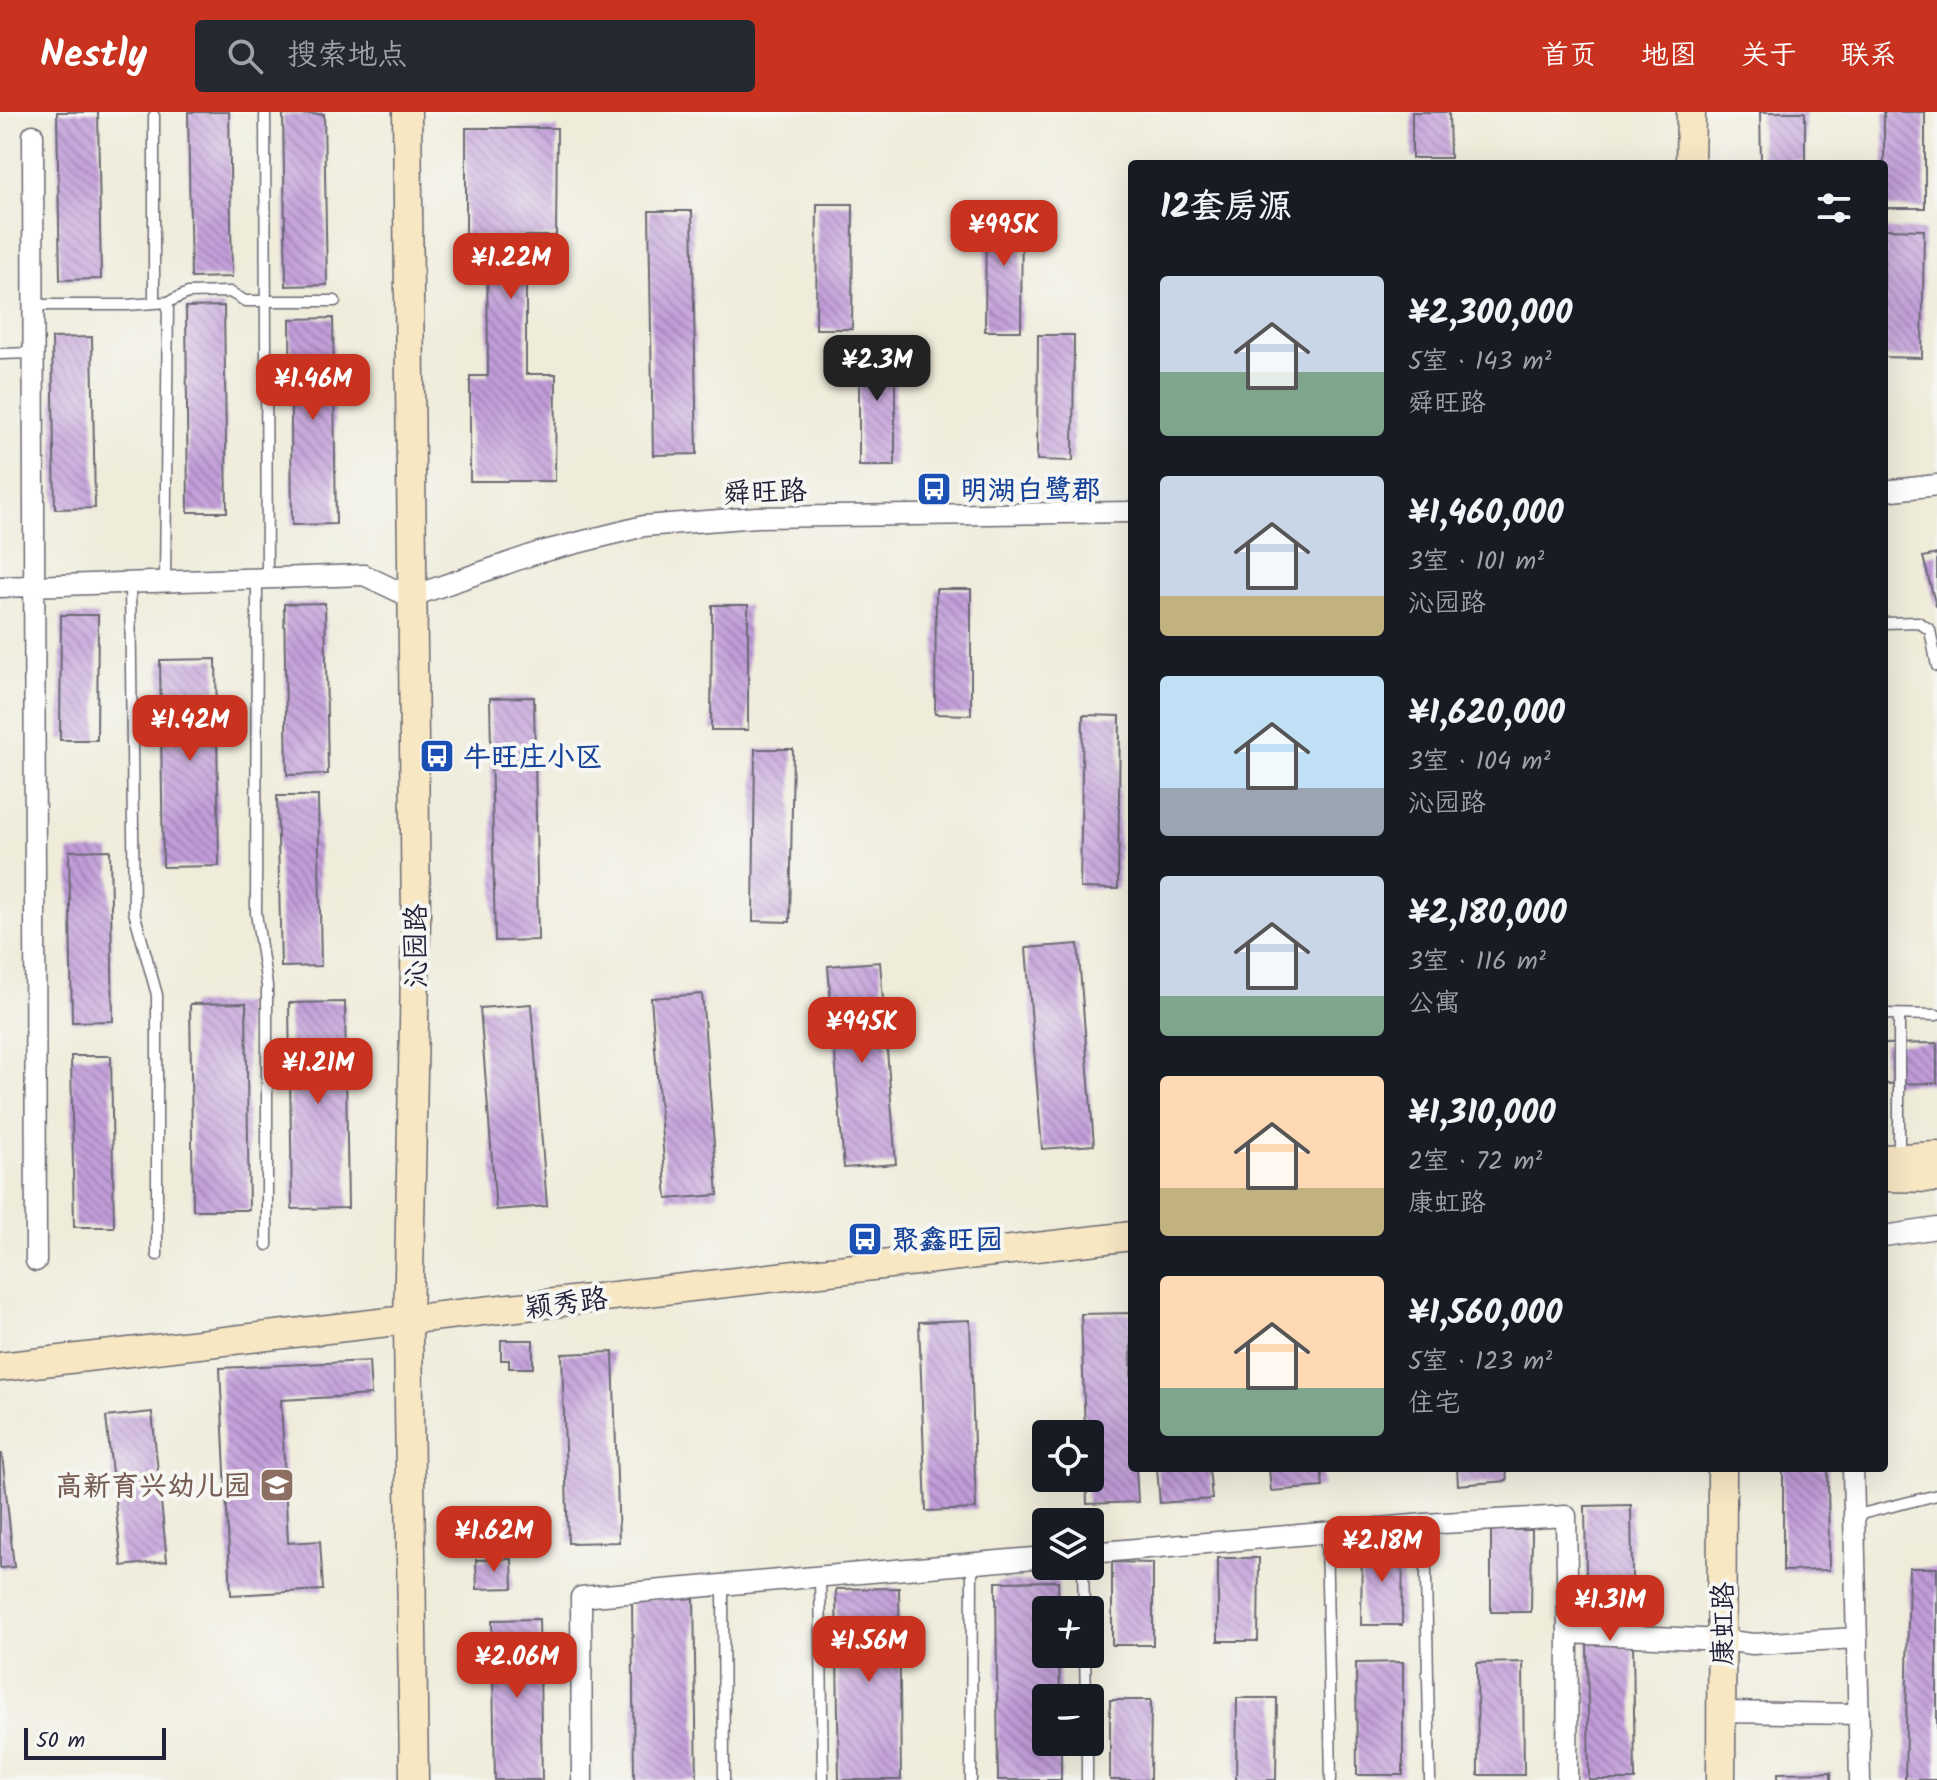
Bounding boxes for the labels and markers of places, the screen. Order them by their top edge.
pin: ¥995K [948,200,1060,268]
pin: ¥1.22M [446,233,576,301]
pin: ¥2.3M [821,335,933,403]
pin: ¥1.46M [248,354,378,422]
place label: 明湖白鹭郡 [960,469,1100,514]
bus stop icon: 明湖白鹭郡 [915,470,953,508]
pin: ¥1.42M [125,695,255,763]
place label: 牛旺庄小区 [463,736,603,781]
bus stop icon: 牛旺庄小区 [418,737,456,775]
pin: ¥945K [806,997,918,1065]
pin: ¥1.21M [253,1038,383,1106]
place label: 聚鑫旺园 [891,1219,1003,1264]
bus stop icon: 聚鑫旺园 [846,1220,884,1258]
place label: 高新育兴幼儿园 [55,1465,251,1510]
school or university icon: 高新育兴幼儿园 [258,1466,296,1504]
pin: ¥1.62M [429,1506,559,1574]
pin: ¥2.18M [1317,1516,1447,1584]
pin: ¥1.31M [1545,1575,1675,1643]
pin: ¥1.56M [804,1616,934,1684]
pin: ¥2.06M [452,1632,582,1700]

